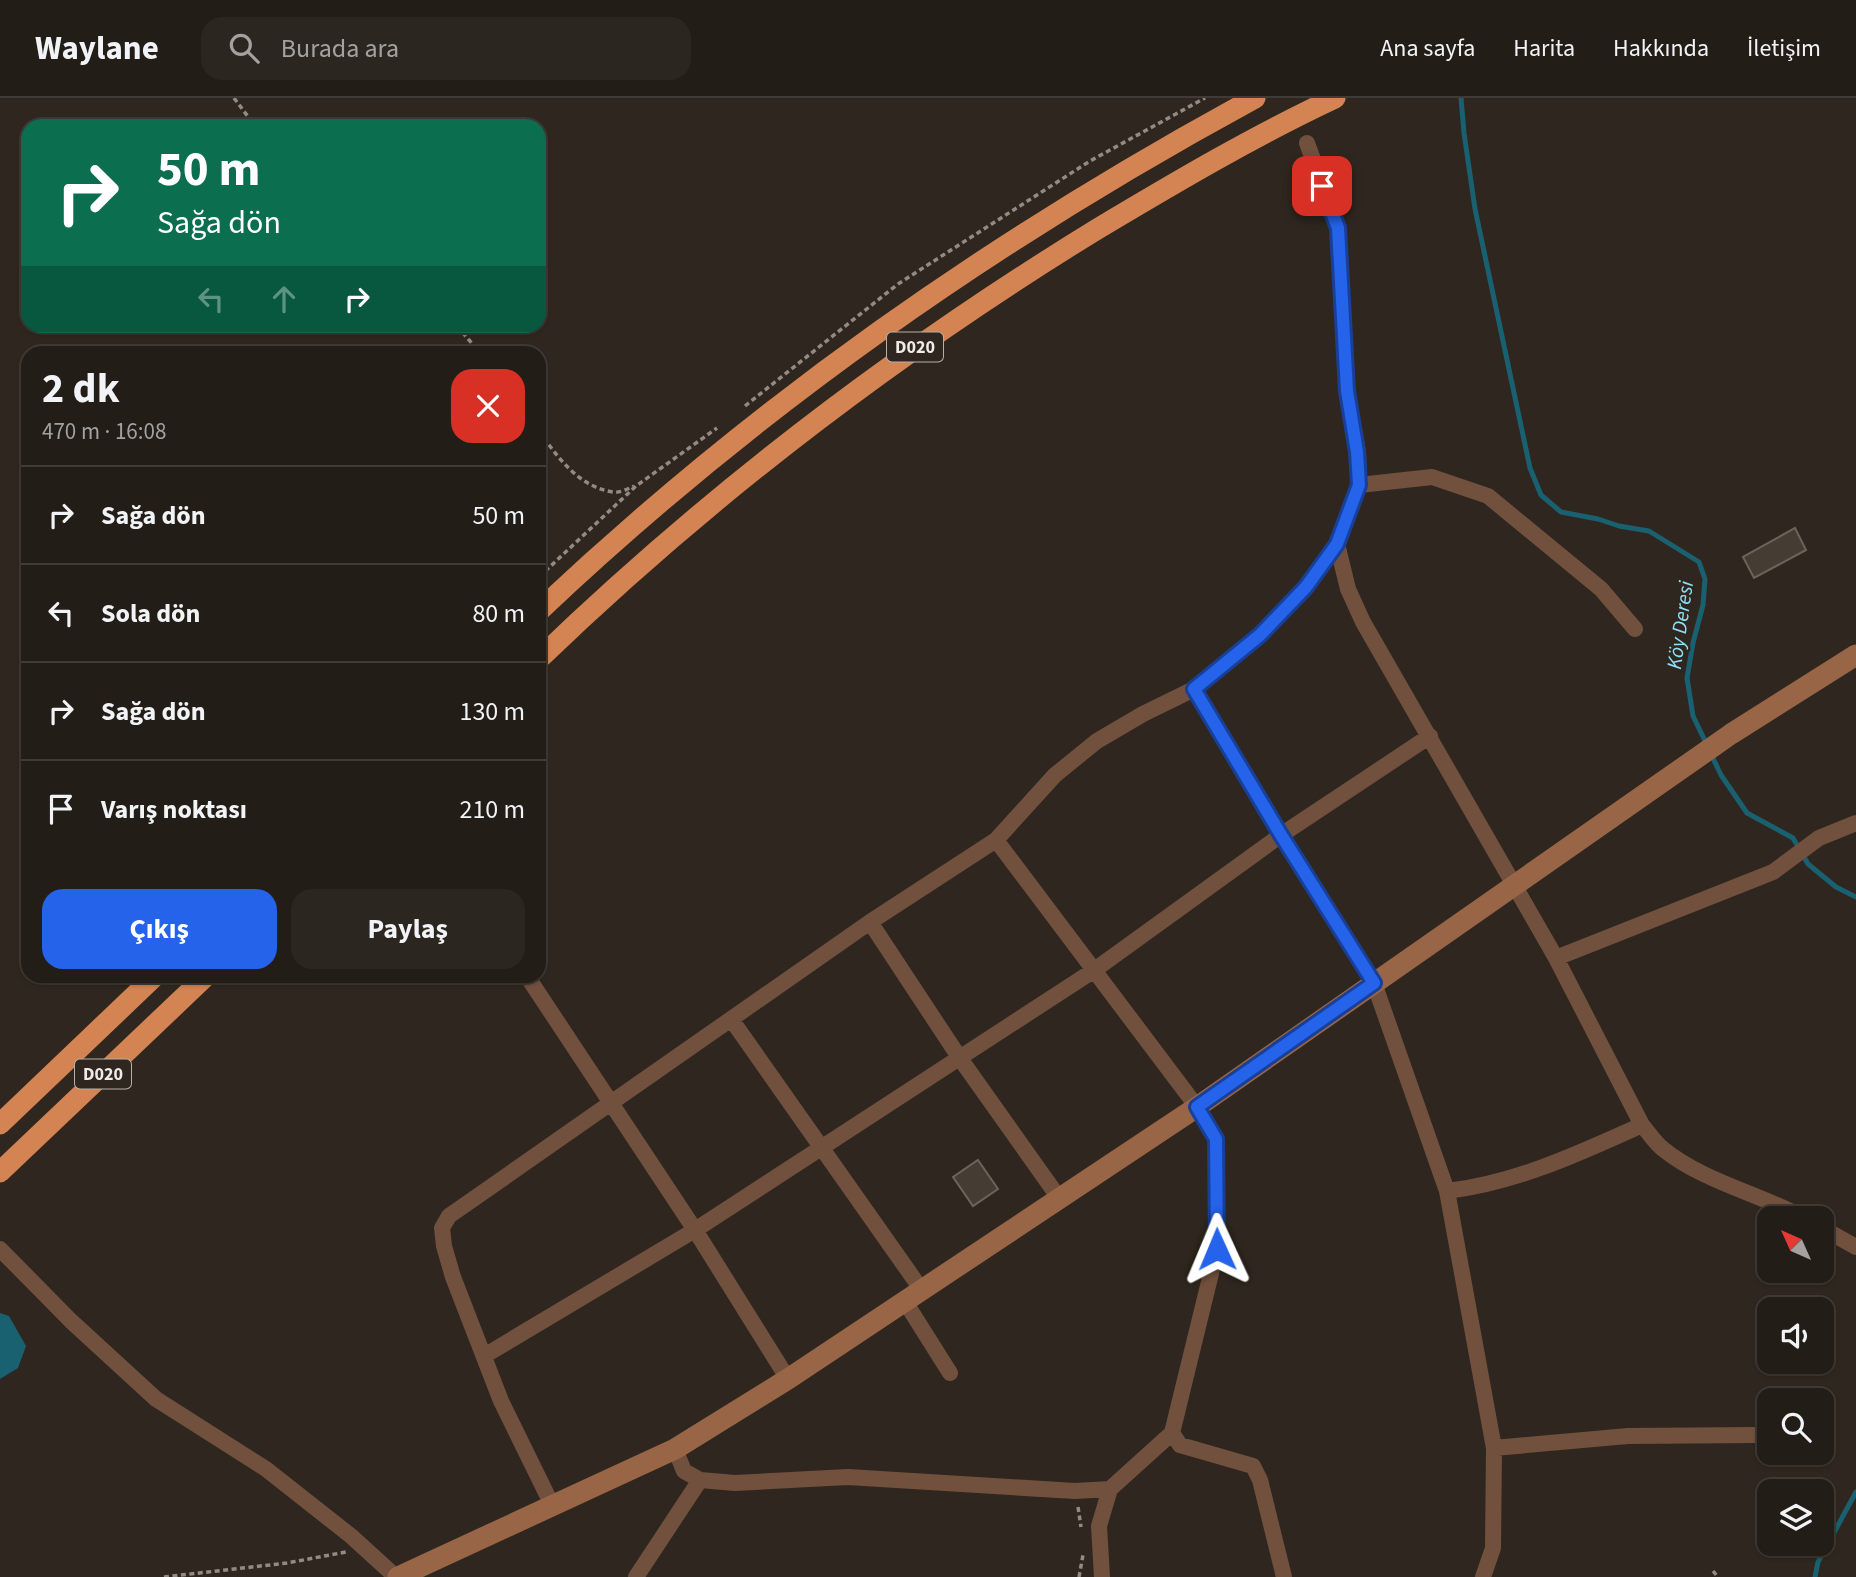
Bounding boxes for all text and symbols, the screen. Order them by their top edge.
search box [201,17,691,80]
text: Waylane [35,25,159,72]
icon: search [225,29,263,67]
text: Burada ara [281,30,399,67]
text: Ana sayfa [1380,31,1475,66]
text: Harita [1513,31,1575,66]
text: Hakkında [1613,31,1709,66]
text: İletişim [1747,31,1821,66]
text: 50 m [157,135,261,205]
icon: right [42,147,133,238]
pin [1292,156,1352,216]
icon: arrive [1303,167,1341,205]
text: Sağa dön [157,200,281,246]
icon: left [192,280,230,318]
icon: ahead [265,280,303,318]
icon: right [338,280,376,318]
road number: D020 [887,332,943,362]
text: 2 dk [42,359,120,419]
button: close [451,369,525,443]
text: 470 m · 16:08 [42,415,166,448]
icon: right [42,496,80,534]
text: Sağa dön [101,497,206,534]
text: 50 m [472,497,525,534]
water label: Köy Deresi [1659,578,1701,671]
icon: left [42,594,80,632]
text: Sola dön [101,595,200,632]
text: 80 m [472,595,525,632]
icon: right [42,692,80,730]
text: Sağa dön [101,693,206,730]
text: 130 m [459,693,525,730]
icon: arrive [42,790,80,828]
text: Varış noktası [101,791,247,828]
text: 210 m [459,791,525,828]
button: Çıkış [42,889,277,969]
button: Paylaş [291,889,525,969]
road number: D020 [75,1059,131,1088]
north arrow [1757,1206,1834,1283]
map controls [1757,1206,1834,1556]
position arrow [1180,1212,1254,1286]
button: sound [1757,1297,1834,1374]
button: search [1757,1388,1834,1465]
button: layers [1757,1479,1834,1556]

